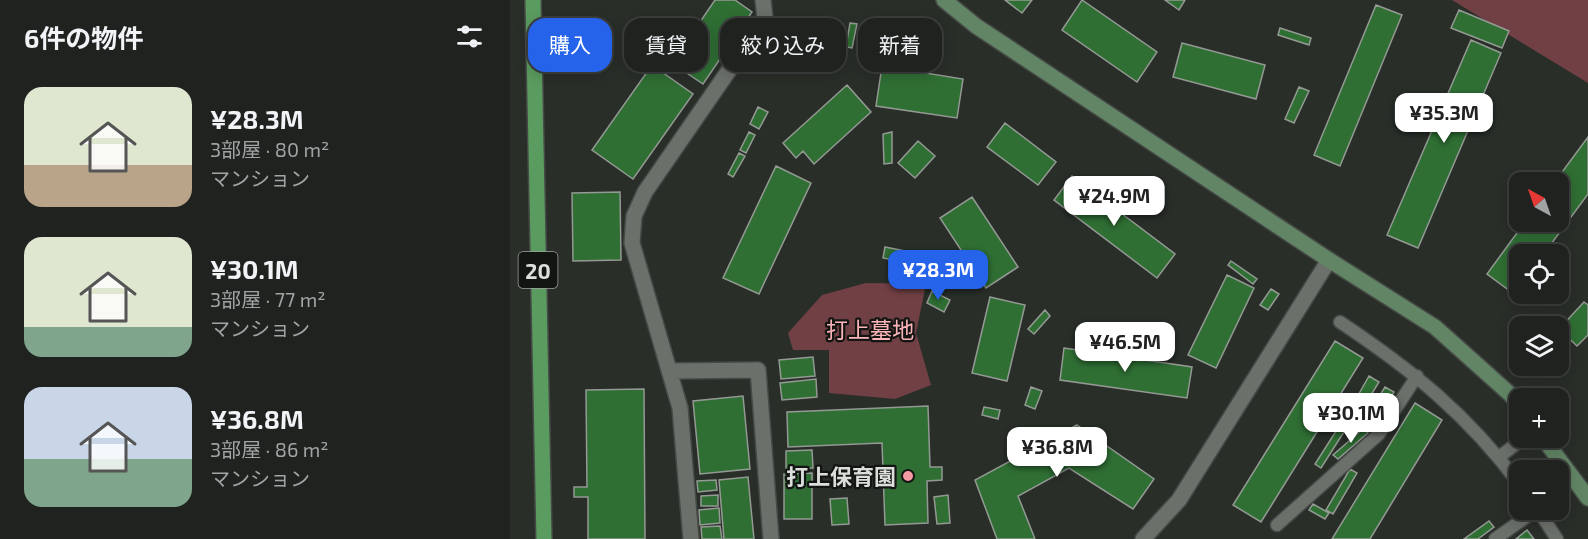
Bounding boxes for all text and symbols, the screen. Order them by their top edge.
chip: 購入 [528,18,612,72]
chip: 賃貸 [624,18,708,72]
chip: 絞り込み [720,18,846,72]
chip: 新着 [858,18,942,72]
icon: filters [453,20,486,53]
text: 6件の物件 [24,22,143,53]
pin: ¥35.3M [1395,93,1493,144]
text: ¥35.3M [1409,100,1479,124]
text: ¥28.3M [210,103,303,134]
icon: home [72,111,144,183]
text: 3部屋 · 80 m² [210,137,329,161]
text: マンション [210,166,310,190]
north arrow [1509,172,1569,232]
map controls [1509,172,1569,520]
pin: ¥24.9M [1065,176,1163,227]
text: ¥24.9M [1078,183,1150,207]
button: locate [1509,244,1569,304]
pin: ¥28.3M [889,250,987,301]
road number: 20 [519,252,558,288]
text: ¥30.1M [210,253,299,284]
text: ¥28.3M [902,257,974,281]
icon: home [72,261,144,333]
text: 3部屋 · 77 m² [210,287,326,311]
text: マンション [210,316,310,340]
park label: 打上墓地 [826,316,914,342]
button: layers [1509,316,1569,376]
pin: ¥46.5M [1076,322,1174,373]
text: ¥46.5M [1089,329,1161,353]
button: + [1509,388,1569,448]
pin: ¥30.1M [1302,393,1400,444]
text: ¥30.1M [1317,400,1385,424]
text: ¥36.8M [210,403,304,434]
icon: home [72,411,144,483]
pin: ¥36.8M [1008,427,1106,478]
text: ¥36.8M [1021,434,1093,458]
text: 3部屋 · 86 m² [210,437,329,461]
button: − [1509,460,1569,520]
place label: 打上保育園 [786,463,896,489]
text: マンション [210,466,310,490]
marker: 打上保育園 [901,469,915,483]

